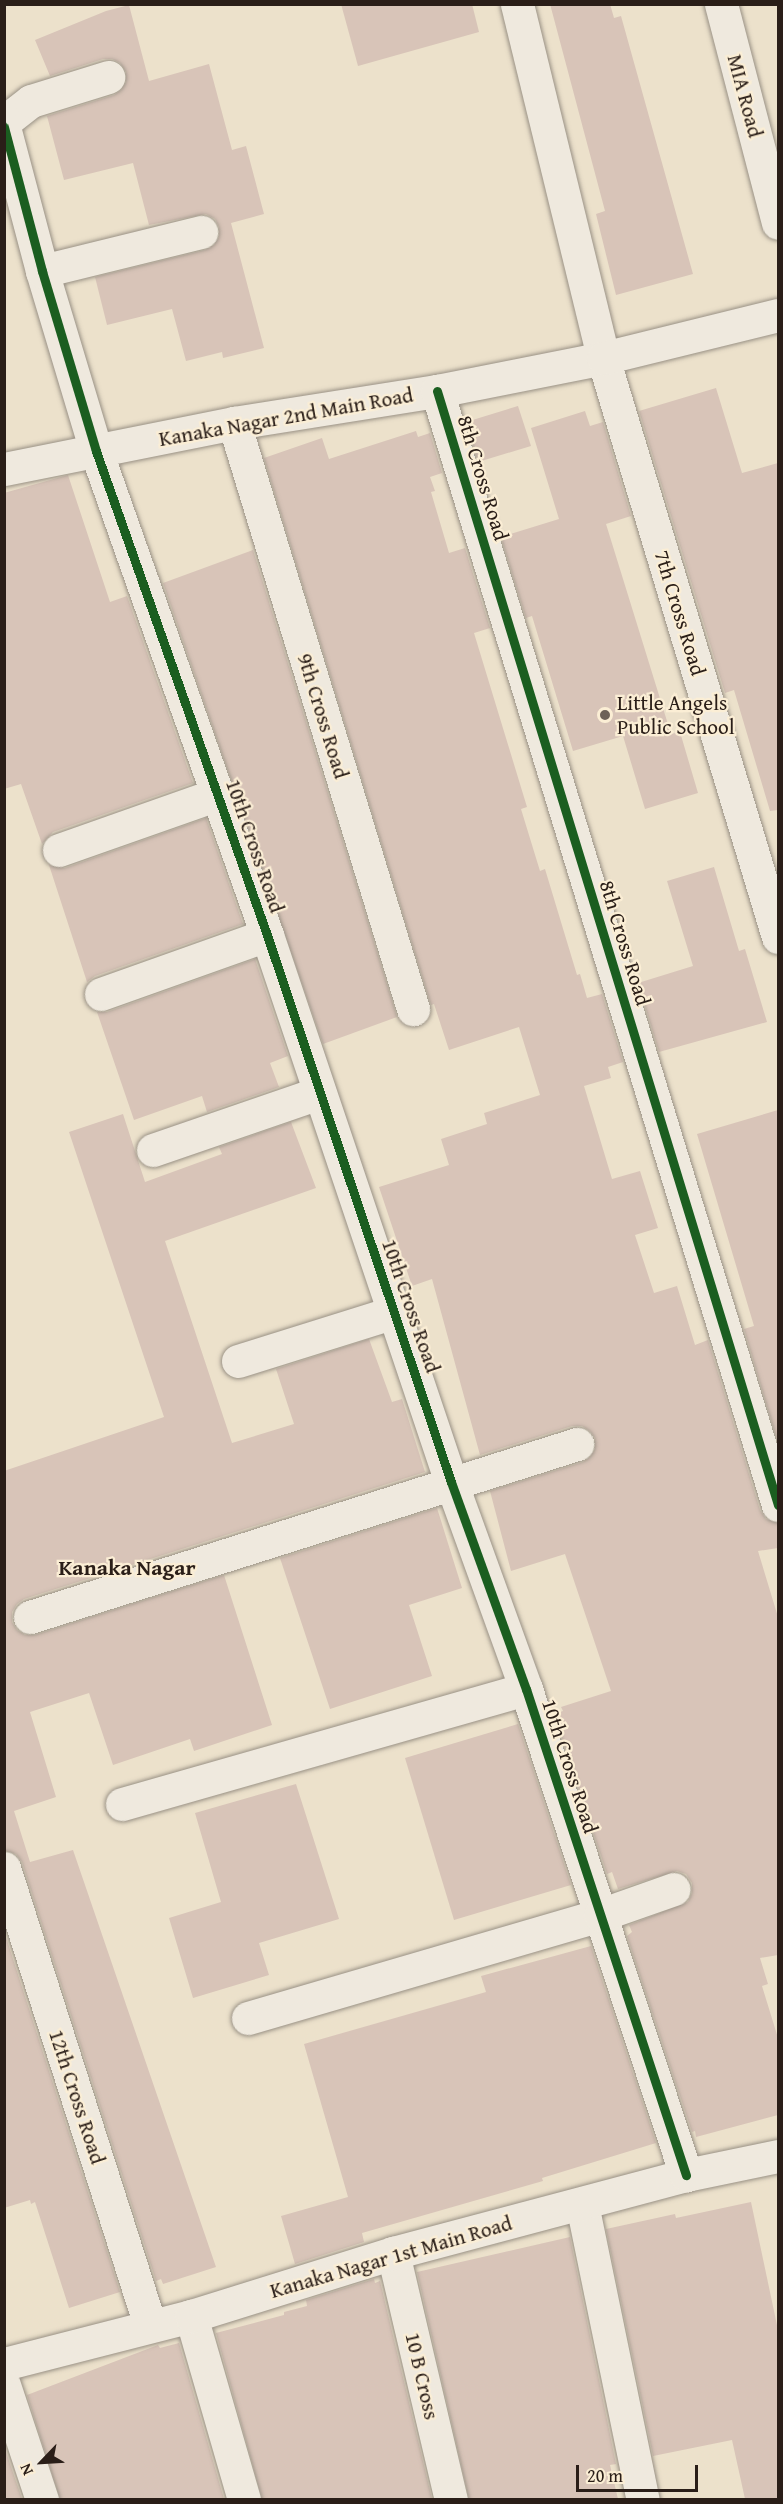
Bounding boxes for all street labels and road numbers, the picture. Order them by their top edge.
street label: MIA Road [722,52,768,140]
street label: Kanaka Nagar 2nd Main Road [157,382,415,452]
street label: 8th Cross Road [452,412,514,544]
street label: 7th Cross Road [649,547,711,679]
street label: 9th Cross Road [292,650,354,782]
street label: 10th Cross Road [220,776,290,916]
street label: 8th Cross Road [594,877,656,1009]
street label: 10th Cross Road [376,1236,446,1376]
street label: 10th Cross Road [536,1696,604,1836]
street label: 12th Cross Road [43,2027,111,2167]
street label: Kanaka Nagar 1st Main Road [267,2210,515,2304]
street label: 10 B Cross [400,2330,444,2422]

